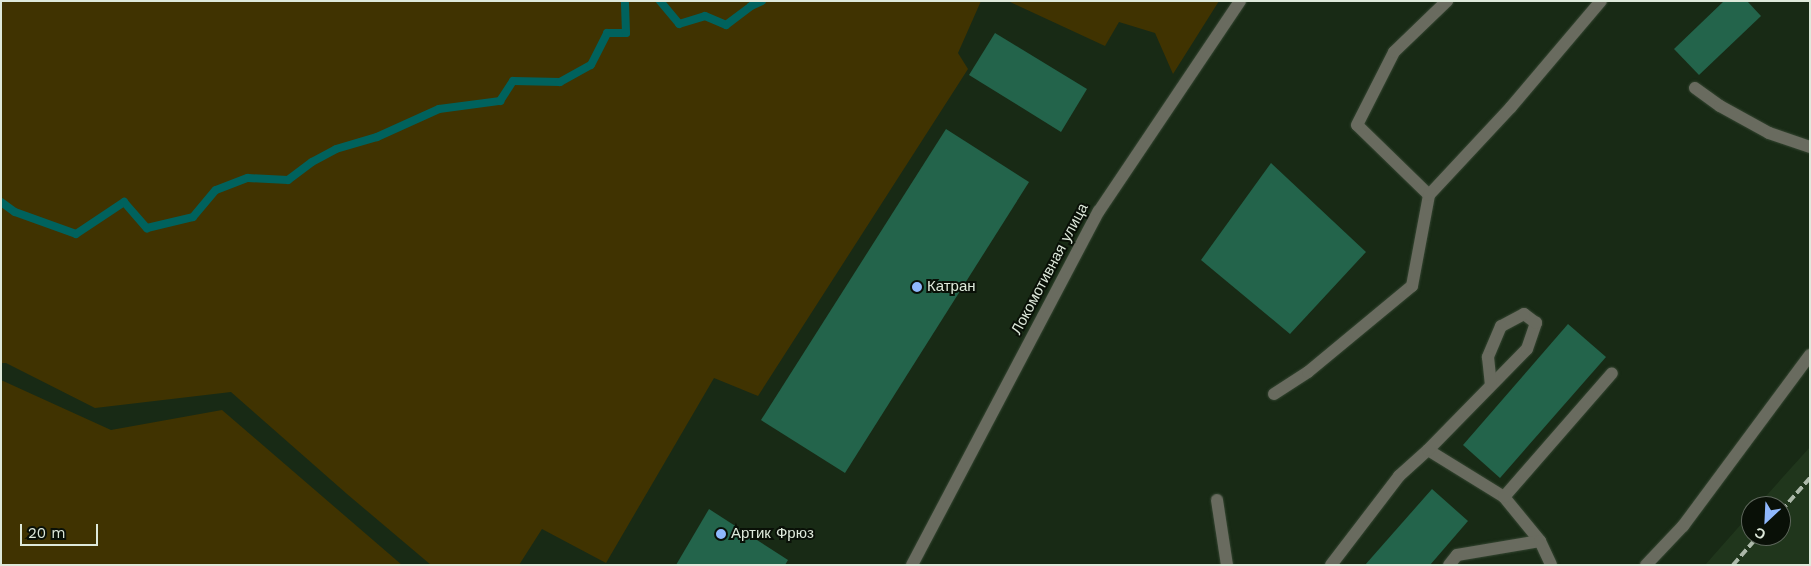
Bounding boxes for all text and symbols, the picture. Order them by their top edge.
street label: Локомотивная улица [1008,200,1092,338]
place label: Катран [927,278,976,296]
marker: Катран [911,281,923,293]
north arrow [1741,496,1791,546]
scale bar [22,514,100,546]
text: 20 m [28,524,66,542]
text: С [1752,524,1768,543]
place label: Артик Фрюз [731,525,814,543]
marker: Артик Фрюз [715,528,727,540]

